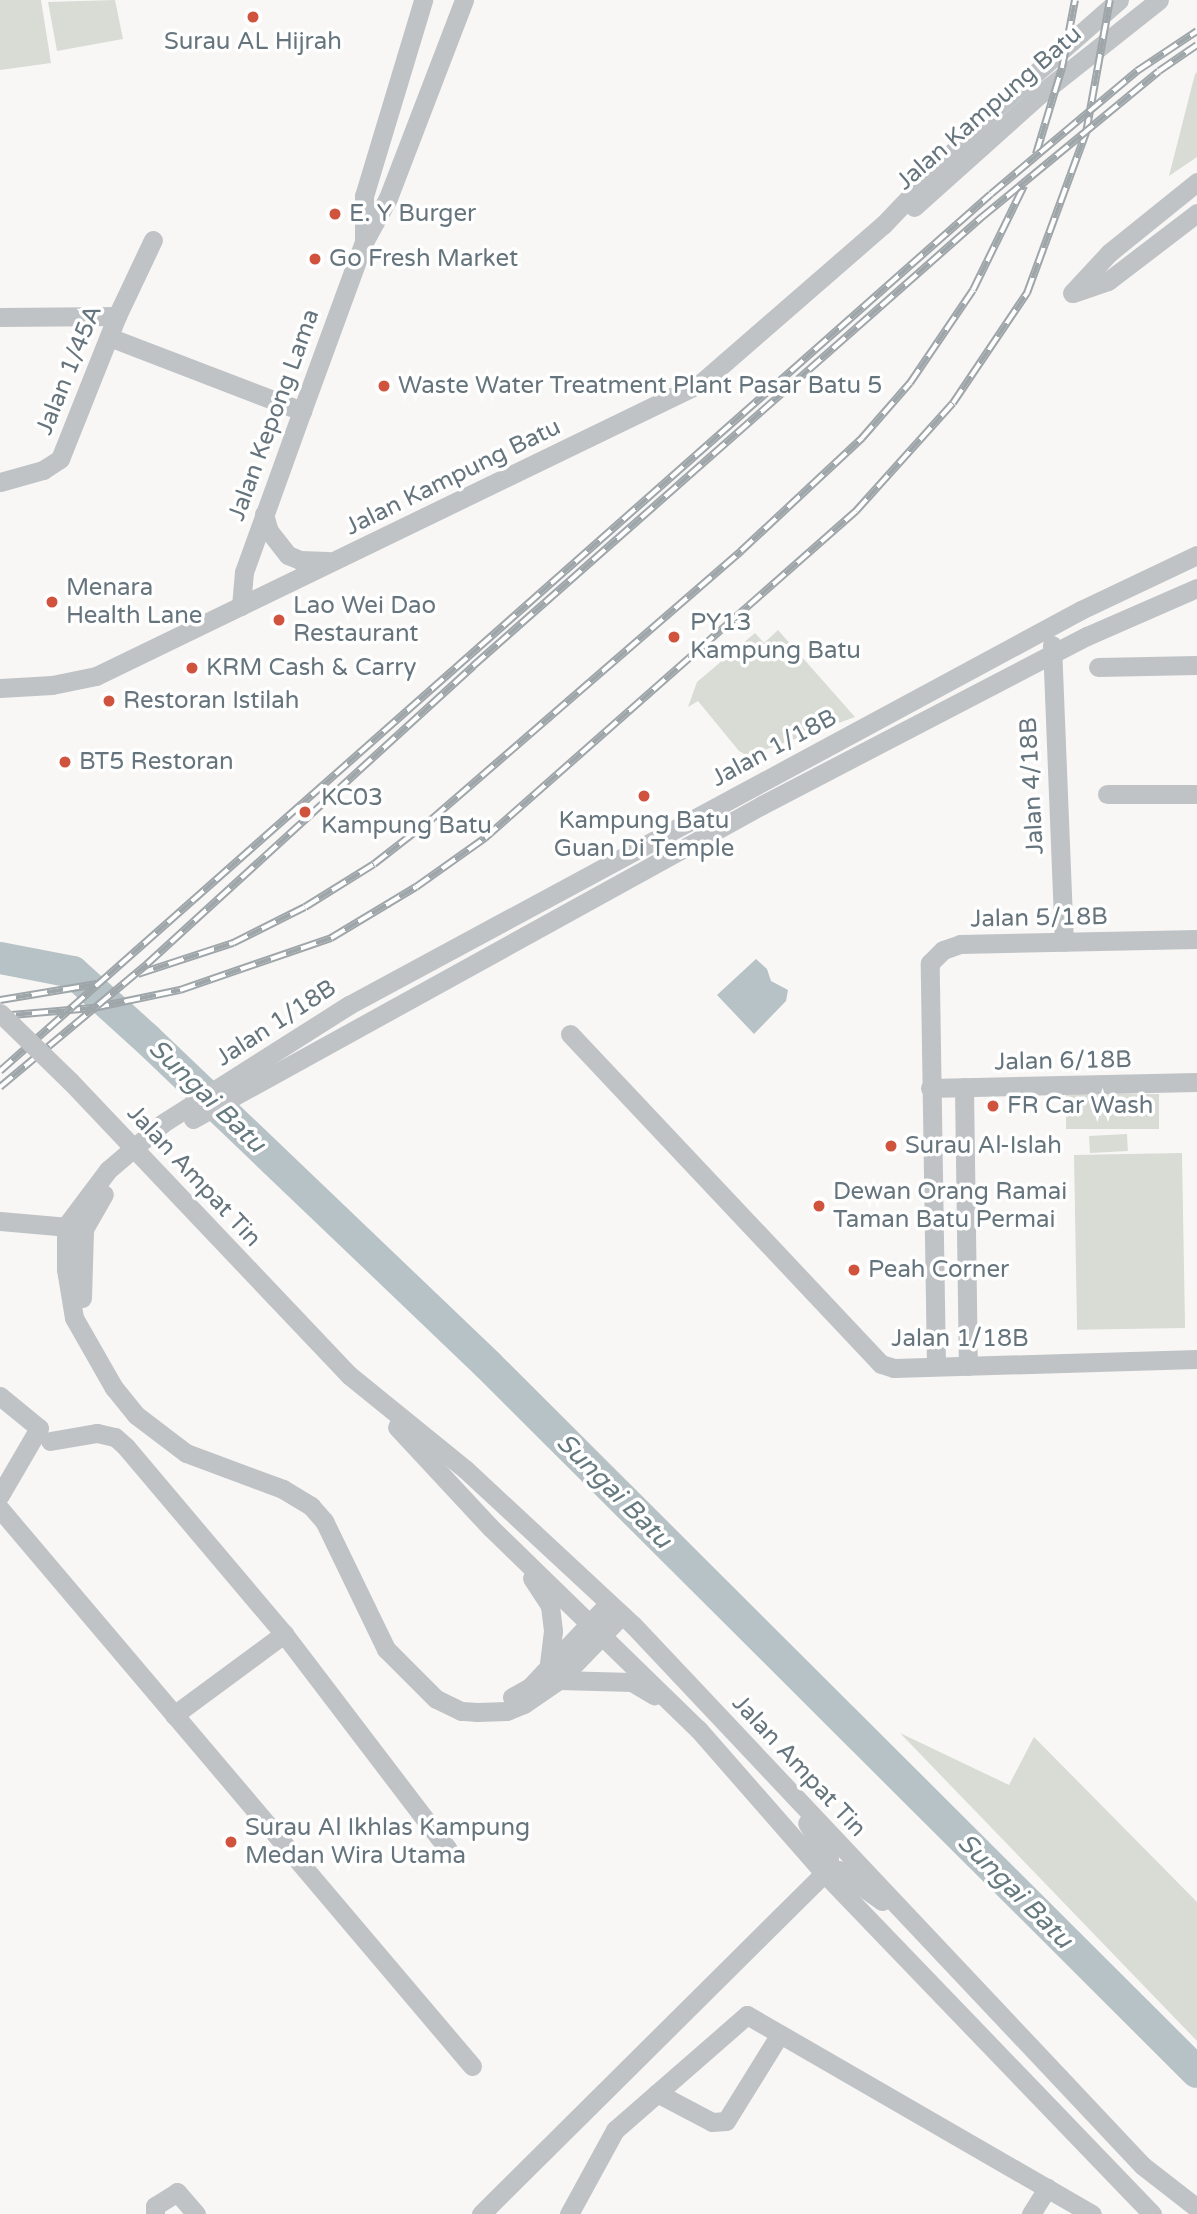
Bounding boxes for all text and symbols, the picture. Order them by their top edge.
marker: Surau AL Hijrah [245,9,261,25]
street label: Jalan Kampung Batu [891,20,1087,196]
place label: Surau AL Hijrah [164,28,342,56]
place label: E. Y Burger [349,200,476,228]
marker: E. Y Burger [327,206,343,222]
place label: Go Fresh Market [329,245,518,273]
marker: Go Fresh Market [307,251,323,267]
street label: Jalan 1/45A [30,301,108,439]
street label: Jalan Kepong Lama [222,305,326,525]
place label: Waste Water Treatment Plant Pasar Batu 5 [398,372,882,400]
marker: Waste Water Treatment Plant Pasar Batu 5 [376,378,392,394]
street label: Jalan Kampung Batu [341,412,565,542]
place label: Menara Health Lane [66,574,202,630]
place label: Lao Wei Dao Restaurant [293,592,436,648]
marker: Menara Health Lane [44,594,60,610]
place label: PY13 Kampung Batu [690,609,861,665]
marker: Lao Wei Dao Restaurant [271,612,287,628]
marker: PY13 Kampung Batu [664,627,684,647]
place label: KRM Cash & Carry [206,654,416,682]
marker: KRM Cash & Carry [184,660,200,676]
place label: Restoran Istilah [123,687,299,715]
marker: Restoran Istilah [101,693,117,709]
street label: Jalan 1/18B [707,703,841,793]
street label: Jalan 4/18B [1014,717,1050,855]
place label: BT5 Restoran [79,748,234,776]
marker: BT5 Restoran [57,754,73,770]
place label: KC03 Kampung Batu [321,784,492,840]
marker: Kampung Batu Guan Di Temple [636,788,652,804]
marker: KC03 Kampung Batu [295,802,315,822]
place label: Kampung Batu Guan Di Temple [554,807,734,863]
street label: Jalan 5/18B [970,902,1108,934]
street label: Jalan 1/18B [211,973,341,1073]
water label: Sungai Batu [142,1033,272,1159]
street label: Jalan 6/18B [994,1045,1132,1077]
place label: FR Car Wash [1007,1092,1153,1120]
marker: FR Car Wash [985,1098,1001,1114]
street label: Jalan Ampat Tin [121,1099,267,1253]
place label: Surau Al-Islah [905,1132,1062,1160]
marker: Surau Al-Islah [883,1138,899,1154]
place label: Dewan Orang Ramai Taman Batu Permai [833,1178,1067,1234]
marker: Dewan Orang Ramai Taman Batu Permai [811,1198,827,1214]
place label: Peah Corner [868,1256,1009,1284]
marker: Peah Corner [846,1262,862,1278]
street label: Jalan 1/18B [891,1325,1029,1353]
water label: Sungai Batu [550,1427,678,1555]
street label: Jalan Ampat Tin [726,1689,872,1843]
place label: Surau Al Ikhlas Kampung Medan Wira Utama [245,1814,530,1870]
water label: Sungai Batu [951,1827,1079,1955]
marker: Surau Al Ikhlas Kampung Medan Wira Utama [223,1834,239,1850]

